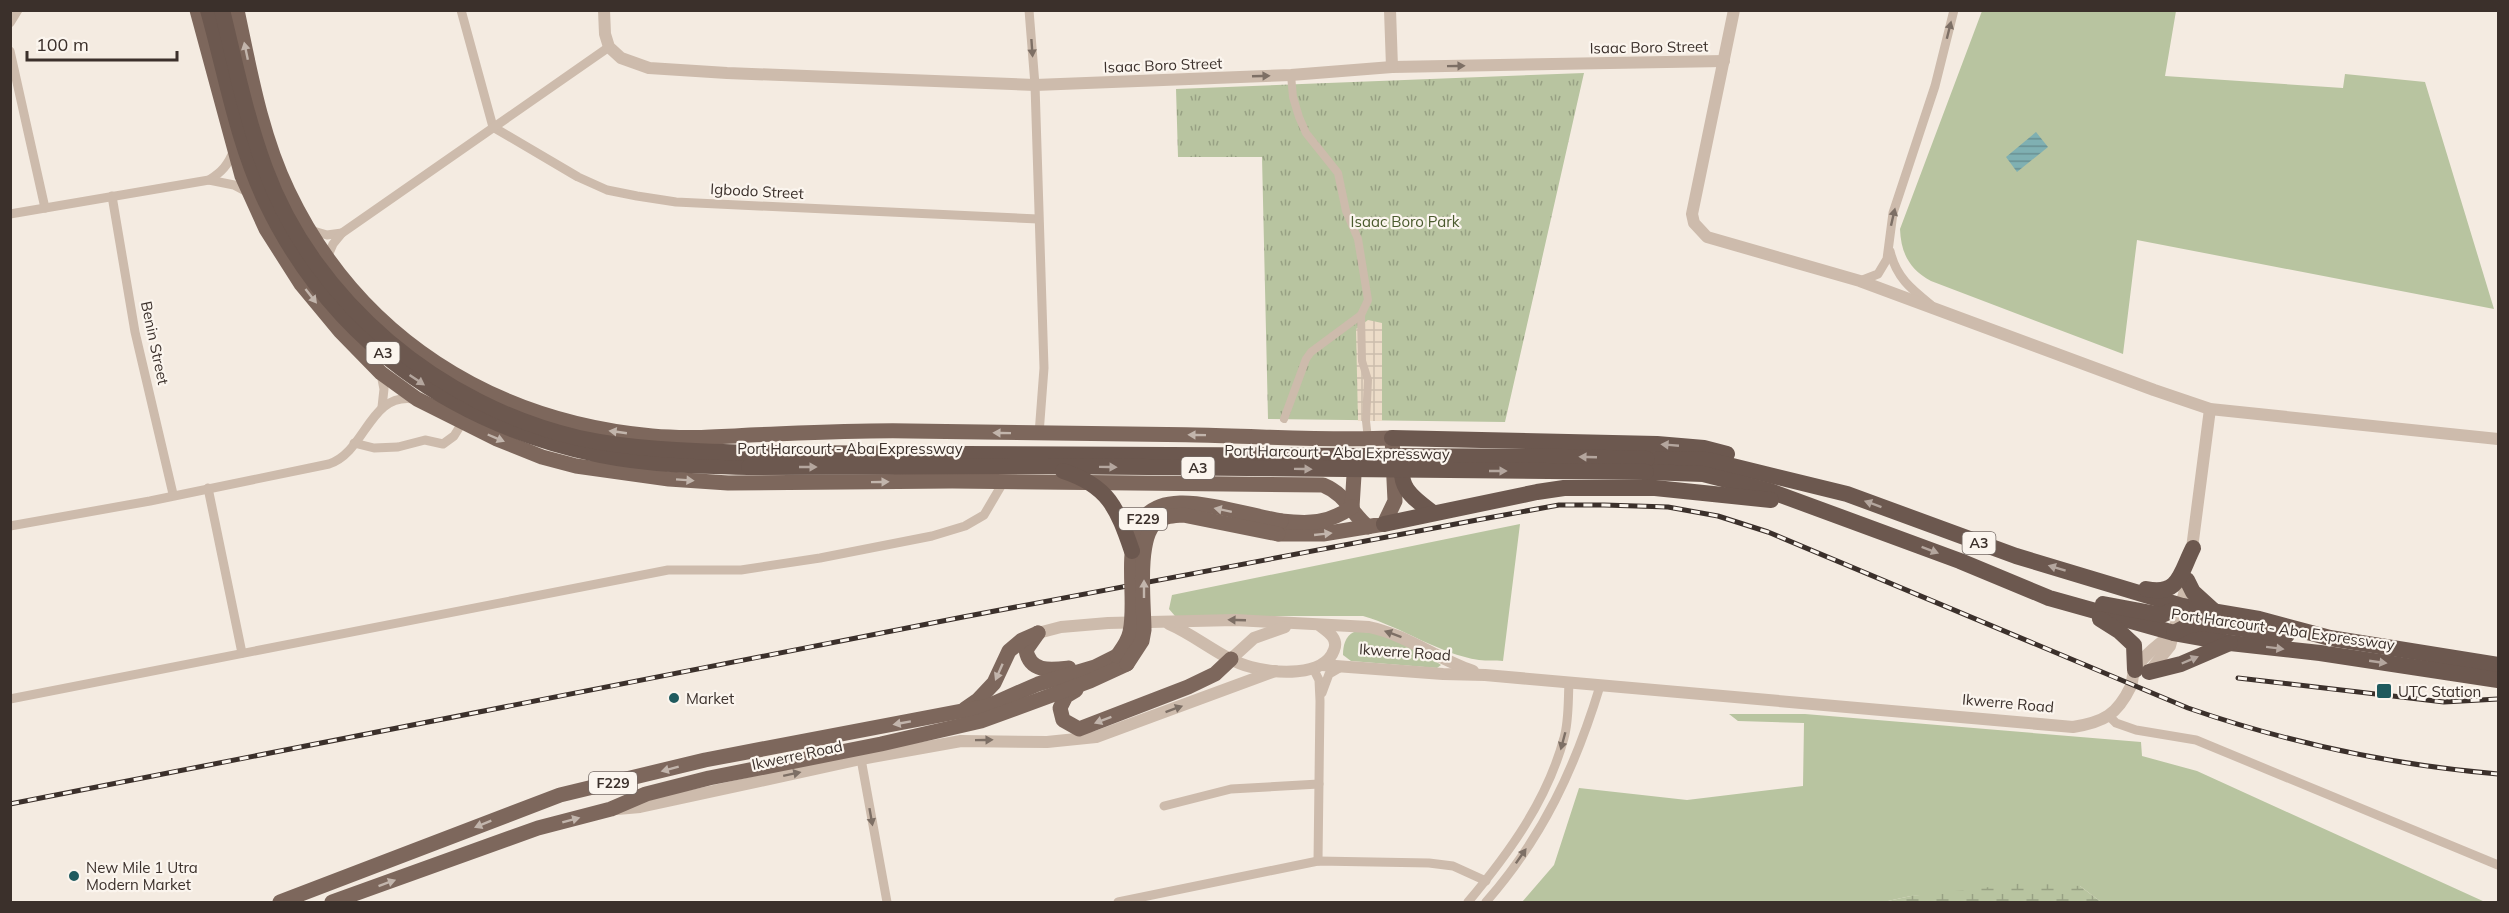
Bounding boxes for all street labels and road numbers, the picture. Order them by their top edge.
street label: Isaac Boro Street [1589,36,1709,58]
street label: Isaac Boro Street [1103,53,1223,77]
street label: Igbodo Street [710,179,804,203]
street label: Benin Street [137,299,173,387]
road number: A3 [366,342,400,364]
street label: Port Harcourt - Aba Expressway [737,439,963,458]
street label: Port Harcourt - Aba Expressway [1224,441,1450,463]
road number: A3 [1182,457,1214,479]
road number: F229 [1119,508,1167,530]
road number: A3 [1962,532,1996,554]
street label: Port Harcourt - Aba Expressway [2170,604,2396,654]
street label: Ikwerre Road [1358,639,1452,665]
street label: Ikwerre Road [1961,690,2055,716]
street label: Ikwerre Road [750,736,844,774]
road number: F229 [589,772,637,794]

